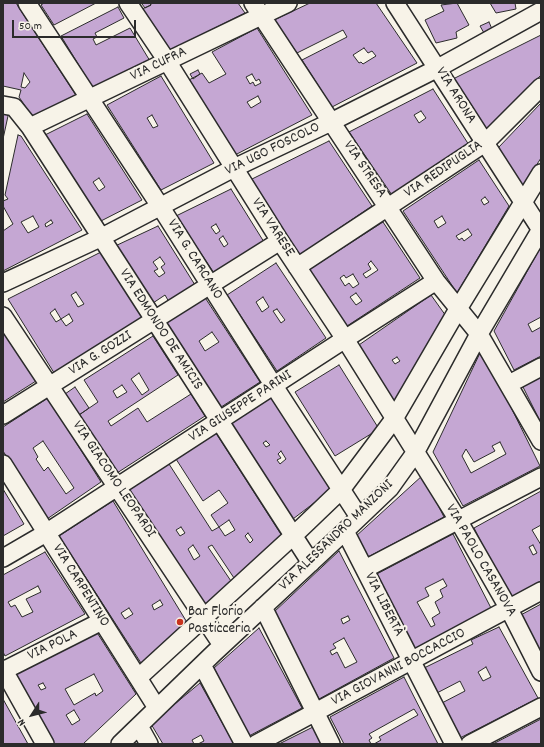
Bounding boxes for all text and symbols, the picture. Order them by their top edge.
scale bar [14,12,138,38]
text: 50 m [19,18,42,35]
street label: VIA CUFRA [128,44,190,86]
street label: VIA ARONA [431,64,479,128]
street label: VIA UGO FOSCOLO [223,119,323,181]
street label: VIA REDIPUGLIA [401,137,487,203]
street label: VIA STRESA [338,138,390,202]
street label: VIA VARESE [246,195,298,261]
street label: VIA G. CARCANO [162,216,226,304]
street label: VIA EDMONDO DE AMICIS [114,266,206,394]
street label: VIA G. GOZZI [66,328,136,380]
street label: VIA GIUSEPPE PARINI [186,367,296,447]
street label: VIA GIACOMO LEOPARDI [67,418,159,542]
street label: VIA ALESSANDRO MANZONI [276,477,398,595]
street label: VIA PAOLO CASANOVA [440,501,520,621]
street label: VIA CARPENTINO [47,541,113,631]
street label: VIA LIBERTÀ [359,570,407,640]
place label: Bar Florio Pasticceria [188,604,250,639]
marker: Bar Florio Pasticceria [175,617,185,627]
street label: VIA GIOVANNI BOCCACCIO [329,625,469,711]
street label: VIA POLA [25,626,81,666]
north arrow [12,695,52,735]
text: N [14,715,30,729]

